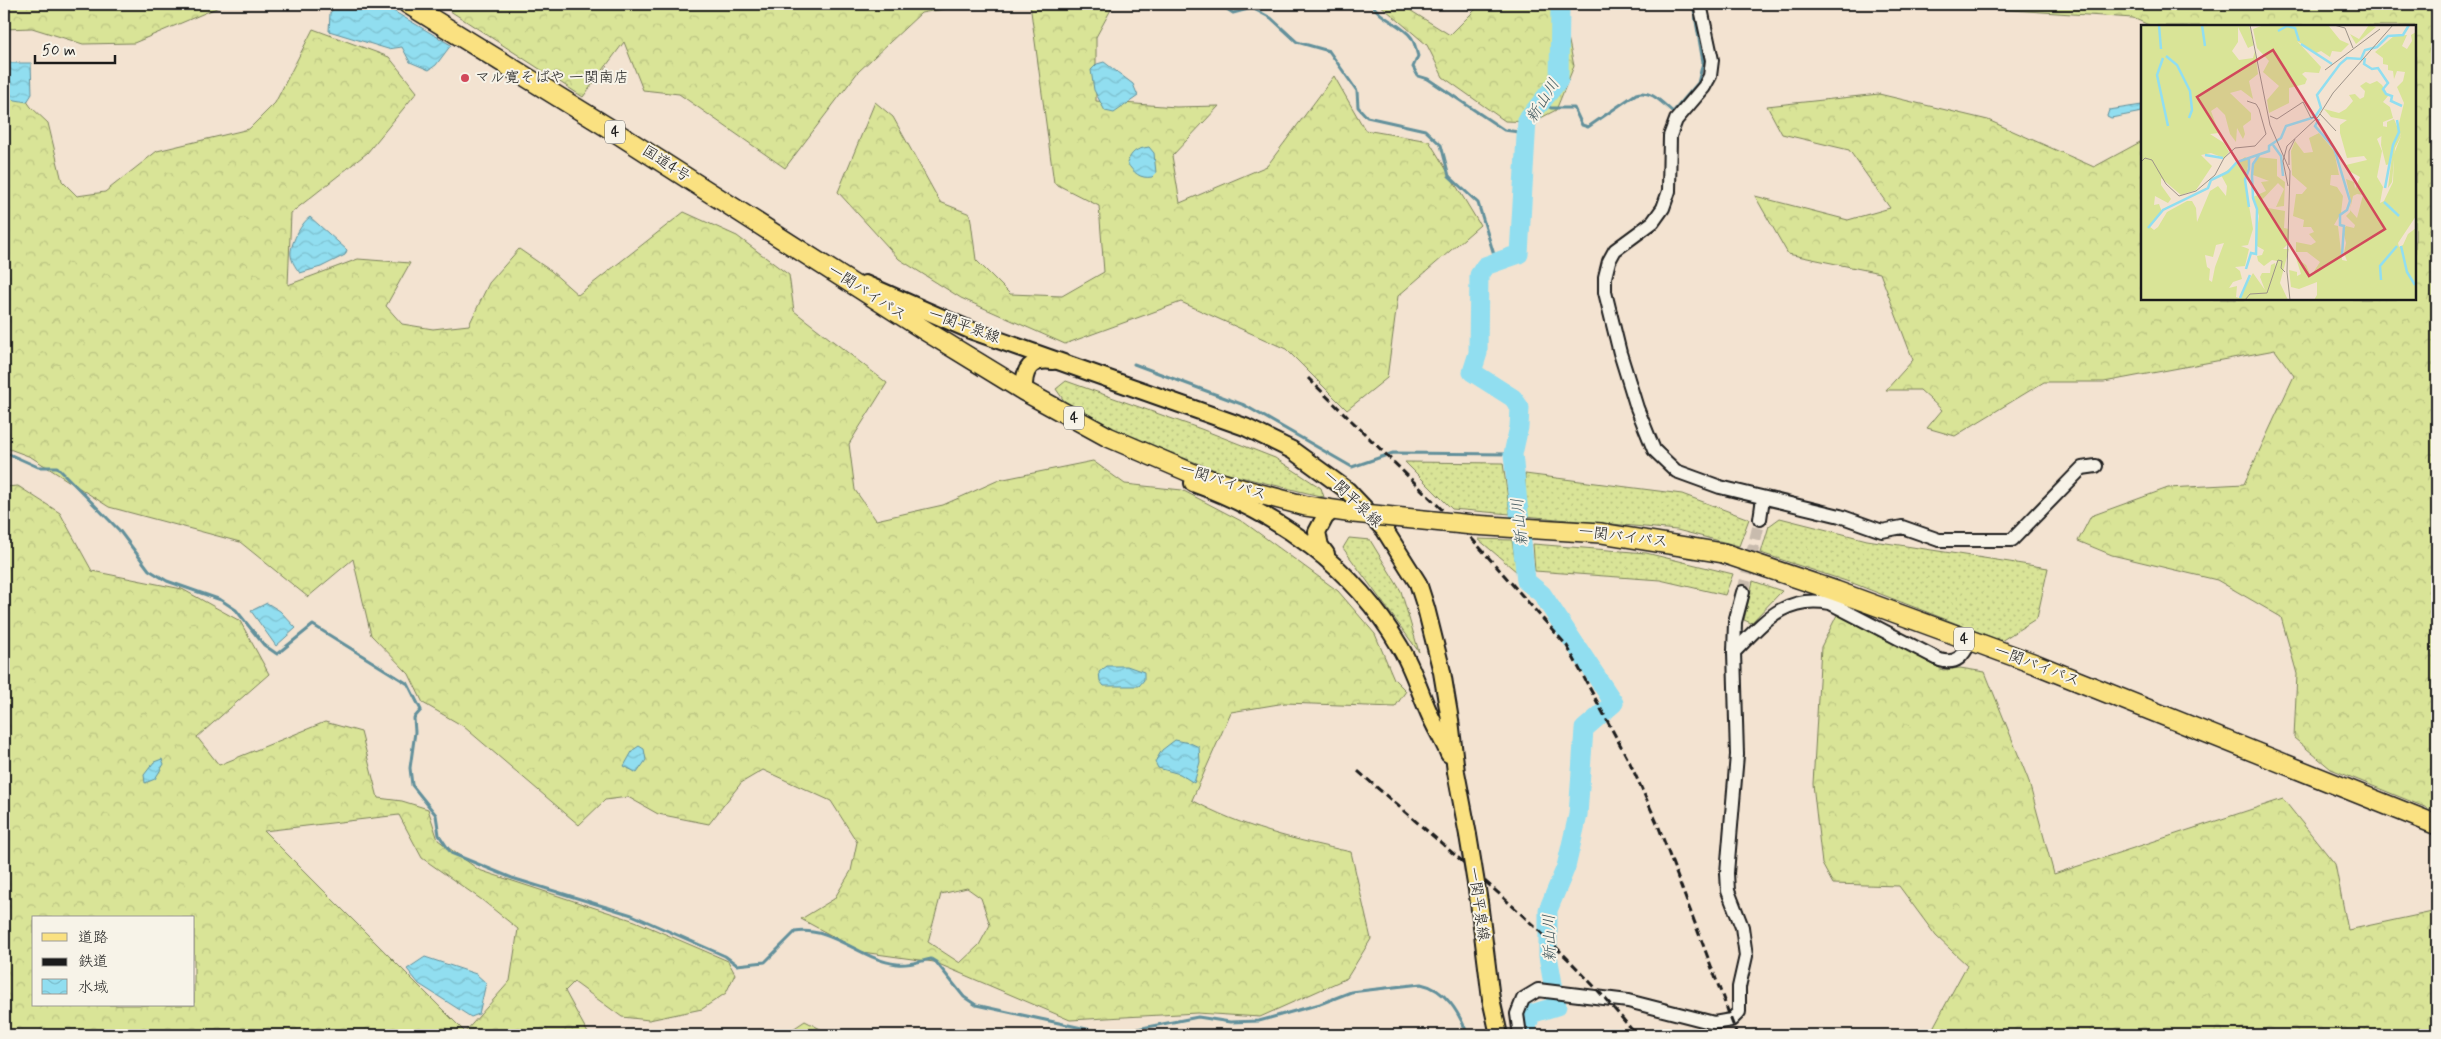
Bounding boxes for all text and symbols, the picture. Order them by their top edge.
inset map [2141,25,2416,300]
scale bar [35,32,115,64]
text: 50 m [42,41,76,61]
place label: マル寛そばや 一関南店 [475,68,629,88]
marker: マル寛そばや 一関南店 [459,72,471,84]
water label: 新山川 [1521,75,1565,127]
road number: 4 [605,120,625,144]
street label: 国道4号 [638,141,694,187]
street label: 一関バイパス [824,260,910,326]
street label: 一関平泉線 [925,304,1003,348]
road number: 4 [1064,406,1084,429]
street label: 一関バイパス [1177,459,1269,505]
street label: 一関平泉線 [1318,466,1386,532]
water label: 新山川 [1507,497,1533,547]
street label: 一関バイパス [1577,522,1669,552]
road number: 4 [1954,628,1974,650]
street label: 一関バイパス [1992,641,2082,691]
street label: 一関平泉線 [1463,865,1493,943]
water label: 新山川 [1539,914,1561,962]
legend [32,916,195,1006]
text: 道路 [78,928,108,948]
text: 鉄道 [78,952,108,972]
text: 水域 [78,978,108,998]

